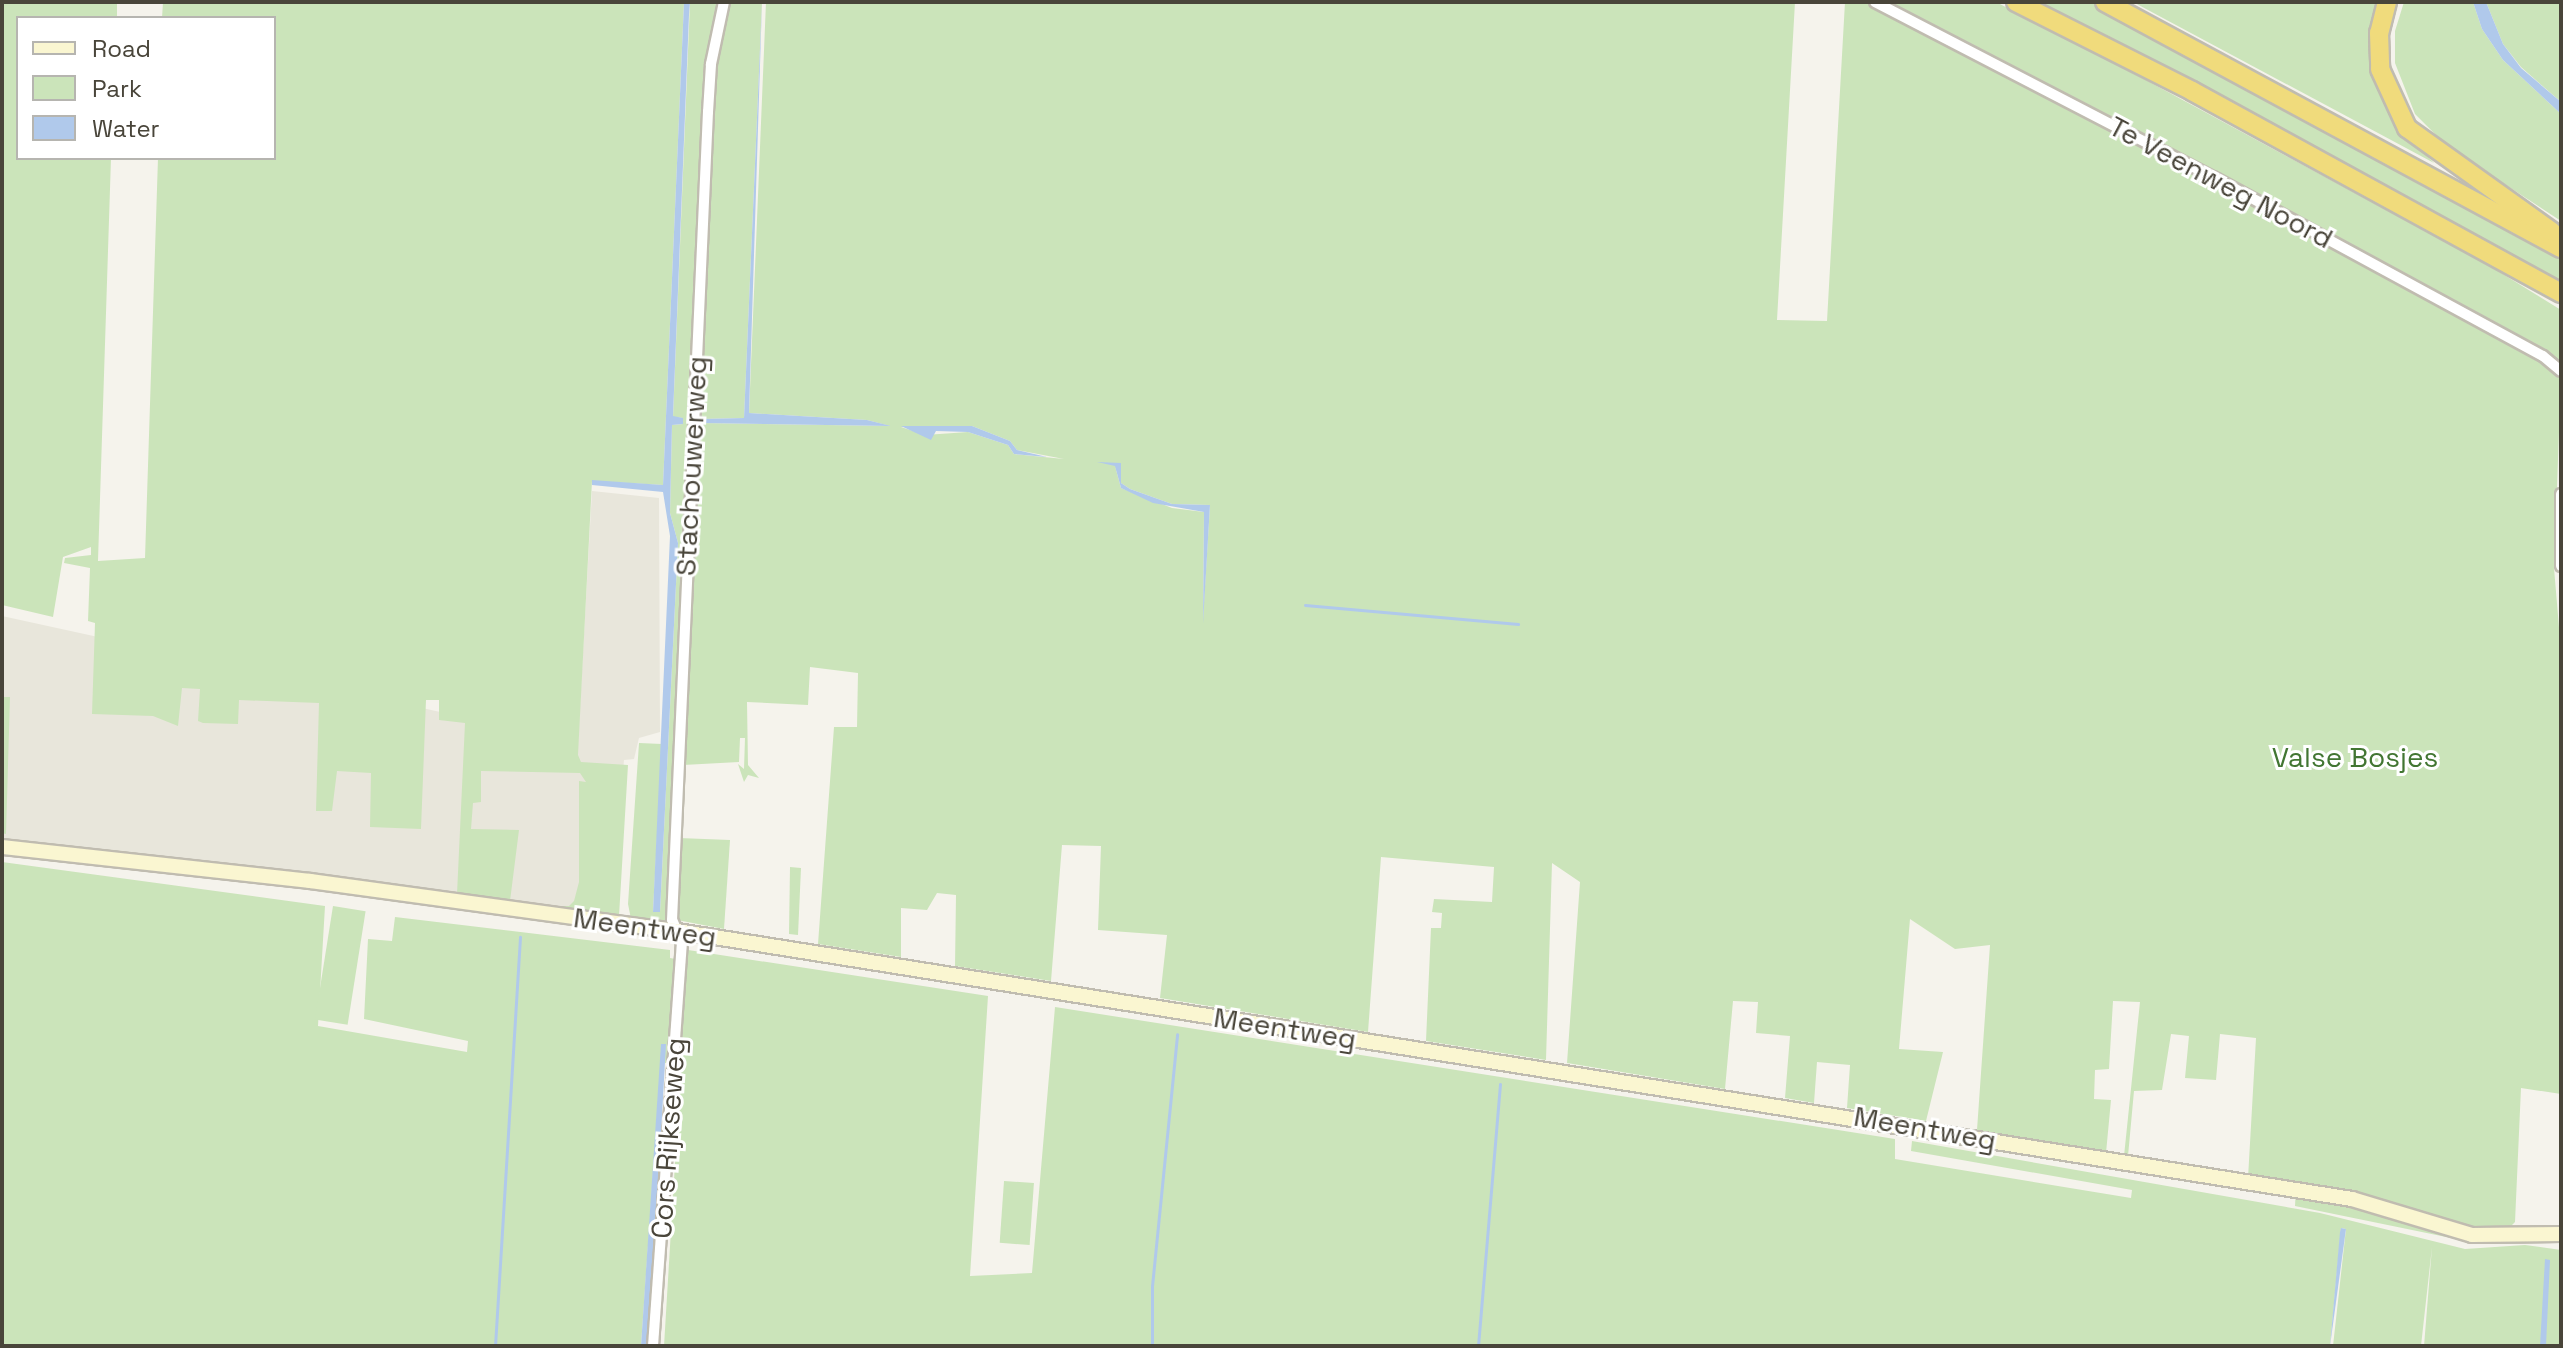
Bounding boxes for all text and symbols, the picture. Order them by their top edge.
legend [16,16,276,160]
text: Road [92,33,151,64]
text: Park [92,73,142,104]
street label: Te Veenweg Noord [2103,109,2339,255]
text: Water [92,113,160,144]
street label: Stachouwerweg [668,355,714,577]
park label: Valse Bosjes [2272,740,2438,774]
street label: Meentweg [571,900,719,954]
street label: Meentweg [1211,1000,1359,1056]
street label: Cors Rijkseweg [644,1036,692,1240]
street label: Meentweg [1851,1099,1999,1157]

